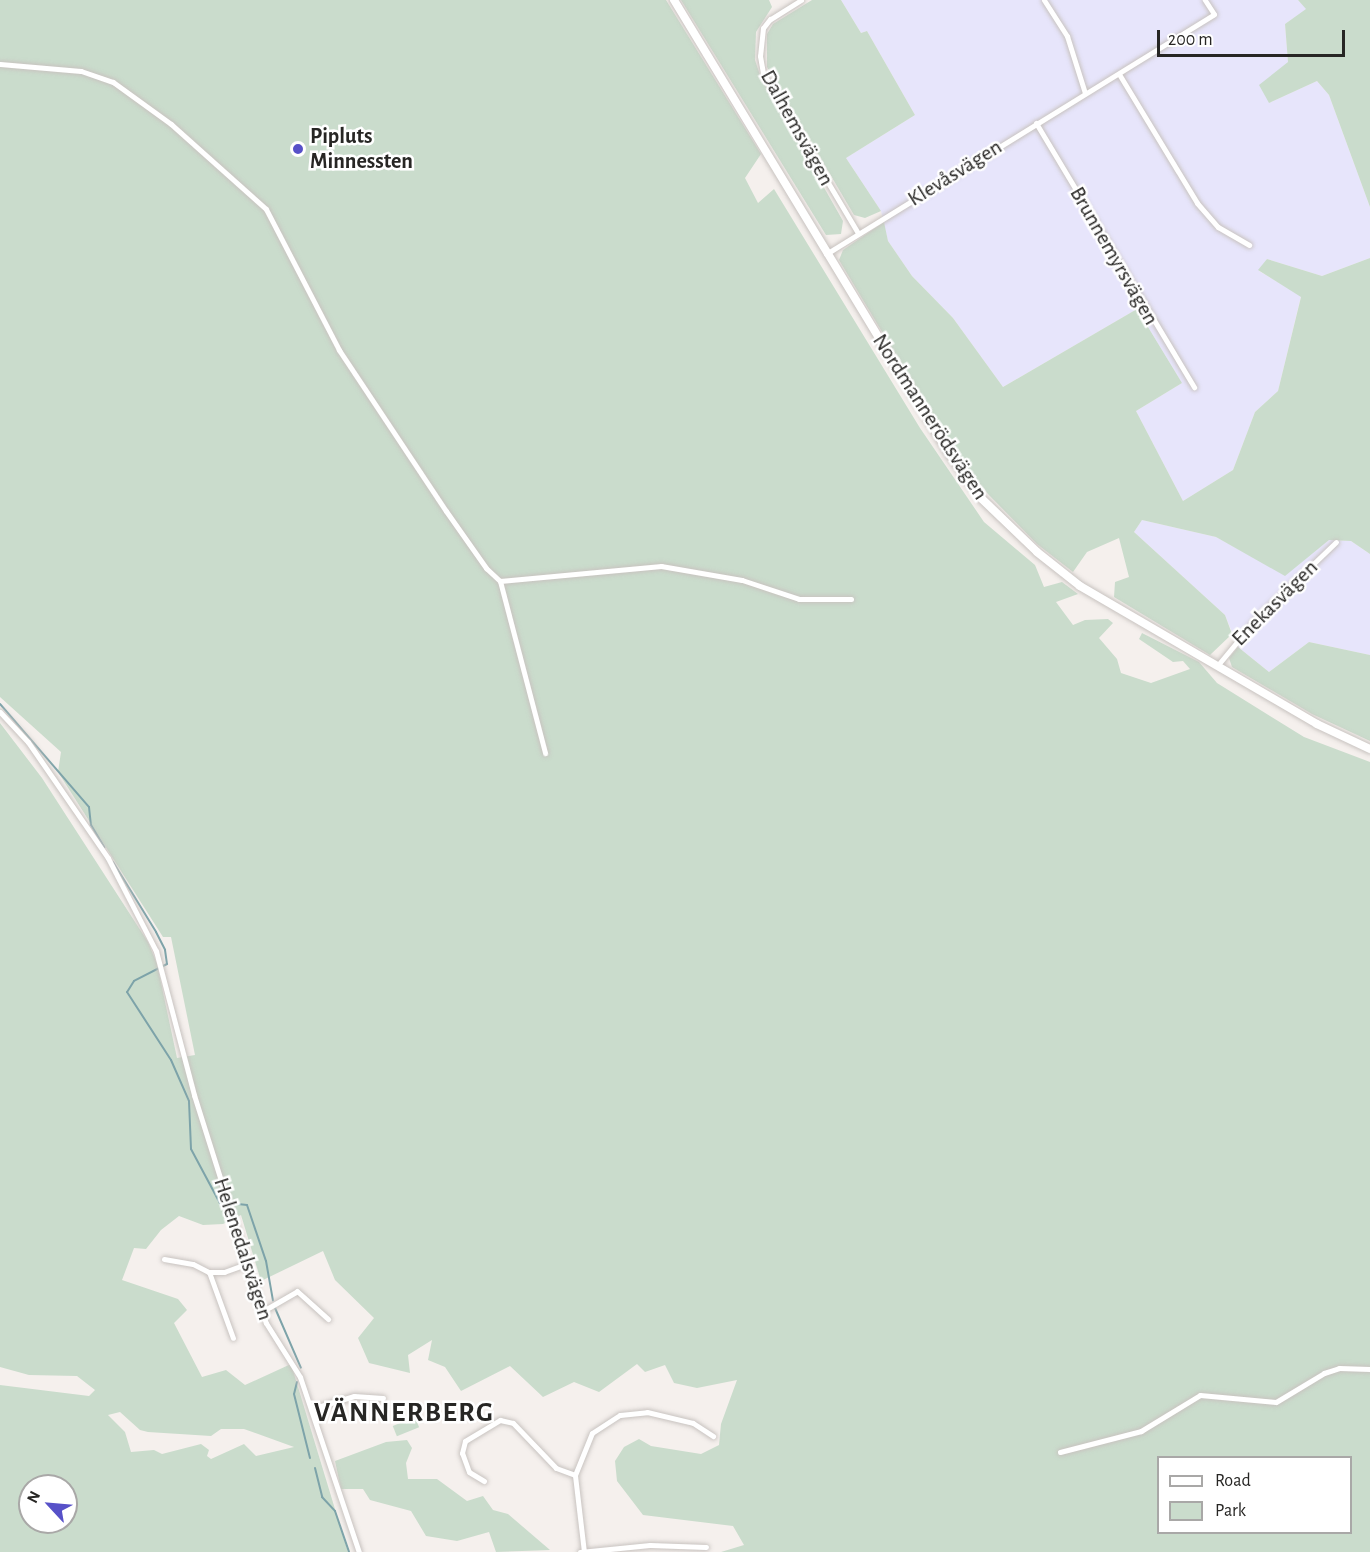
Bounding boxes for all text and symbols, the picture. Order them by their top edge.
scale bar [1160,18,1348,56]
text: 200 m [1168,31,1213,49]
street label: Dalhemsvägen [754,65,840,191]
place label: Pipluts Minnessten [310,123,413,174]
street label: Klevåsvägen [903,134,1007,212]
marker: Pipluts Minnessten [291,142,305,156]
street label: Brunnemyrsvägen [1064,182,1164,330]
street label: Nordmannerödsvägen [866,329,994,505]
street label: Enekasvägen [1226,554,1324,652]
street label: Helenedalsvägen [208,1174,278,1324]
district label: VÄNNERBERG [314,1396,494,1430]
legend [1157,1456,1352,1534]
text: Road [1215,1472,1251,1490]
north arrow [18,1474,78,1534]
text: N [24,1488,43,1505]
text: Park [1215,1502,1246,1520]

